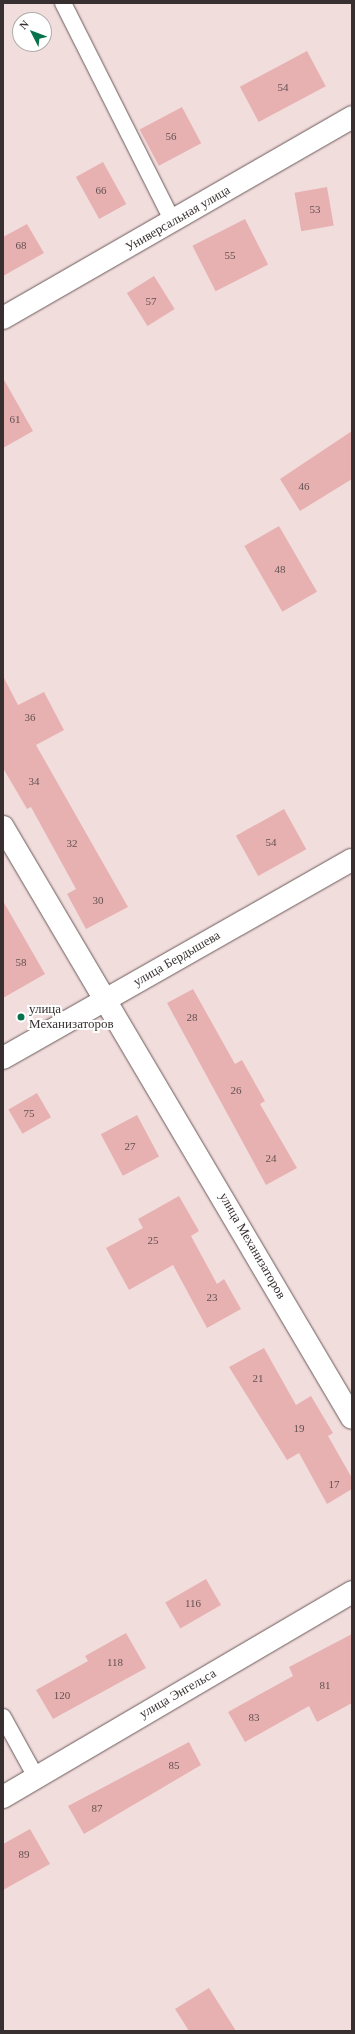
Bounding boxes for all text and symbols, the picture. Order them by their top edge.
north arrow [12,12,52,52]
text: N [17,18,31,32]
house number: 54 [278,80,288,94]
house number: 56 [166,129,176,143]
house number: 66 [96,183,106,197]
street label: Универсальная улица [123,183,233,255]
house number: 53 [310,202,320,216]
house number: 68 [16,238,26,252]
house number: 55 [224,248,236,262]
house number: 57 [146,294,156,308]
house number: 61 [10,412,20,426]
house number: 46 [298,479,310,493]
house number: 48 [274,562,286,576]
house number: 36 [24,710,36,724]
house number: 34 [28,774,40,788]
house number: 54 [266,835,276,849]
house number: 32 [66,836,78,850]
house number: 30 [92,893,104,907]
street label: улица Бердышева [131,928,223,990]
house number: 58 [16,955,26,969]
place label: улица Механизаторов [29,1002,114,1033]
house number: 28 [186,1010,198,1024]
marker: улица Механизаторов [16,1012,26,1022]
house number: 26 [230,1083,242,1097]
house number: 75 [24,1106,34,1120]
house number: 27 [124,1139,136,1153]
house number: 24 [266,1151,276,1165]
street label: улица Механизаторов [215,1190,289,1302]
house number: 25 [148,1233,158,1247]
house number: 23 [206,1290,218,1304]
house number: 21 [252,1371,264,1385]
house number: 19 [294,1421,304,1435]
house number: 17 [328,1477,340,1491]
house number: 116 [185,1596,201,1610]
house number: 118 [107,1655,123,1669]
street label: улица Энгельса [137,1666,219,1722]
house number: 81 [320,1678,330,1692]
house number: 120 [54,1688,70,1702]
house number: 83 [248,1710,260,1724]
house number: 85 [168,1758,180,1772]
house number: 87 [92,1801,102,1815]
house number: 89 [18,1847,30,1861]

